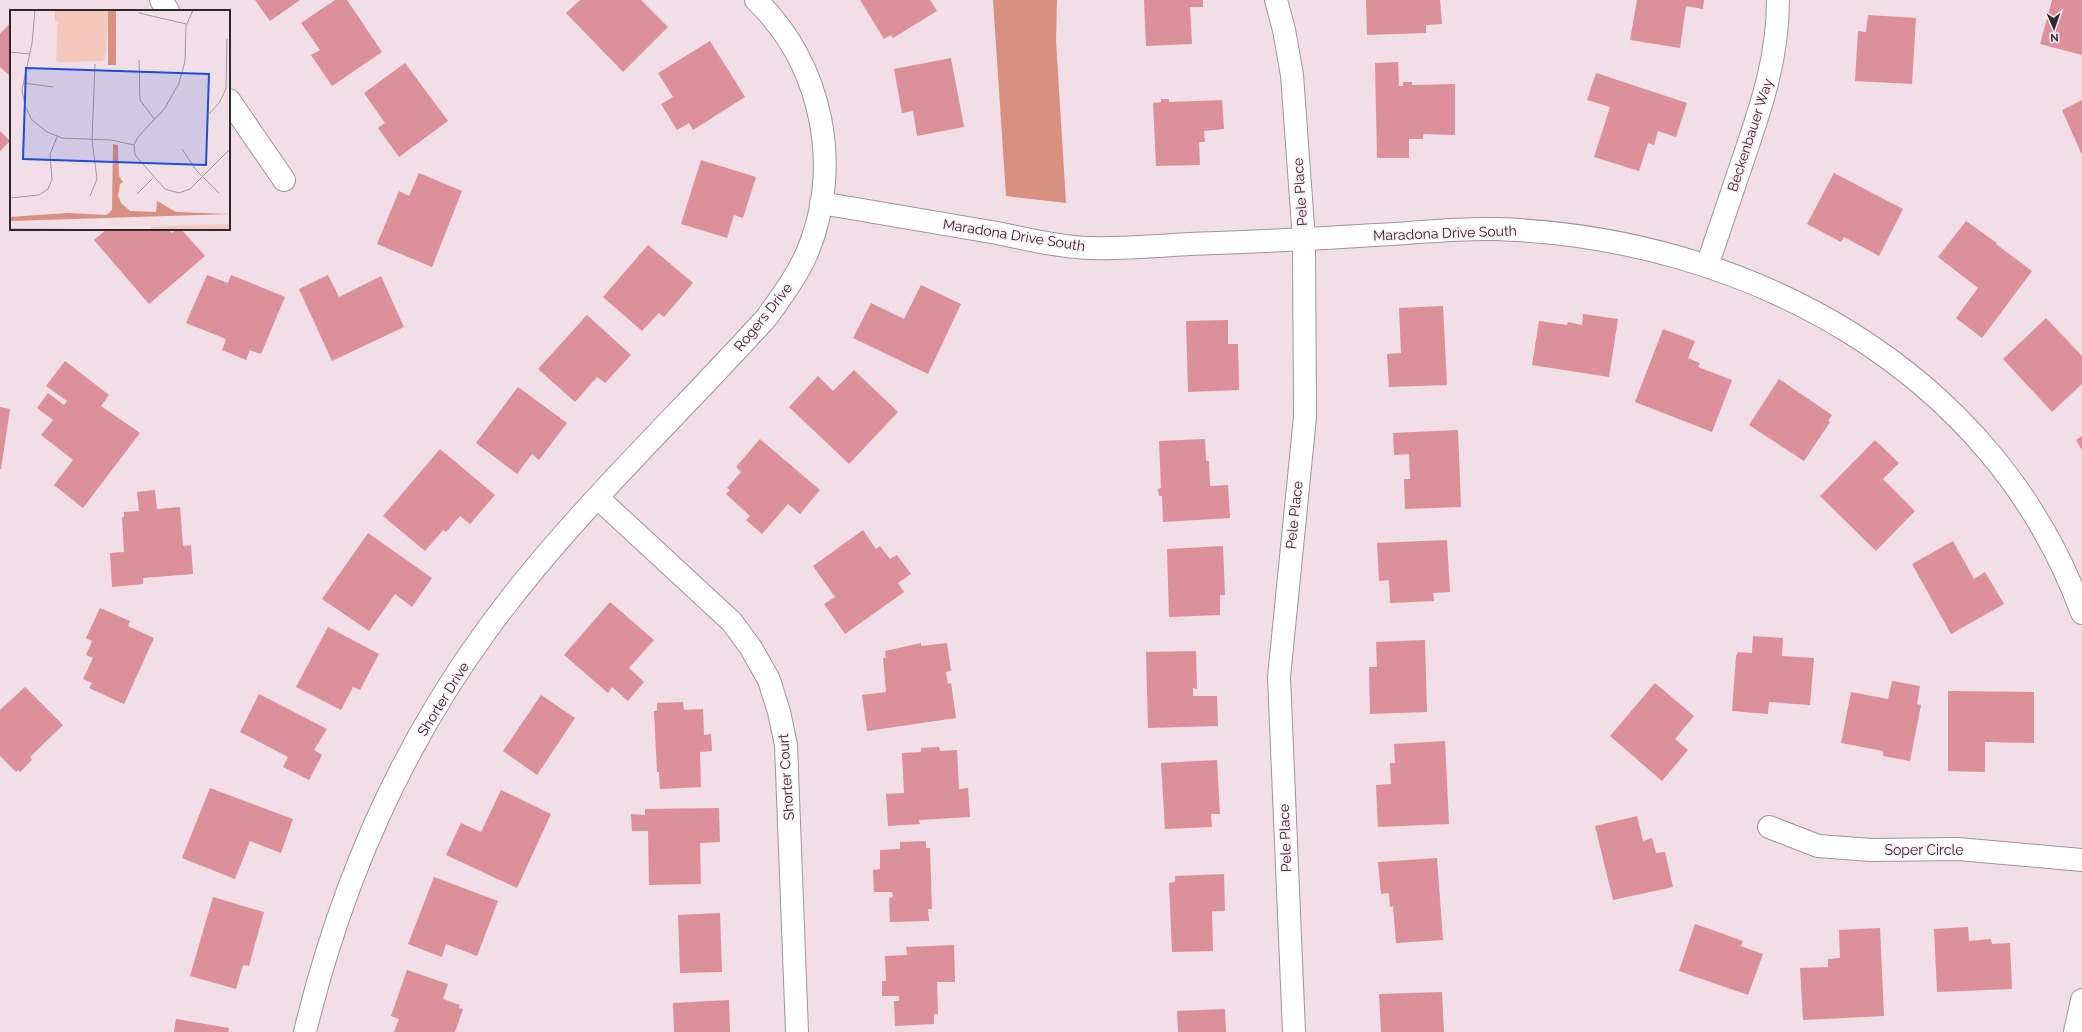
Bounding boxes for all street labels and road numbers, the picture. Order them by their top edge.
street label: Beckenbauer Way [1724,76,1776,194]
street label: Pele Place [1290,157,1310,227]
street label: Maradona Drive South [942,216,1086,254]
street label: Maradona Drive South [1373,222,1517,244]
street label: Rogers Drive [731,280,795,354]
street label: Pele Place [1282,480,1306,550]
street label: Shorter Drive [414,659,472,739]
street label: Shorter Court [775,733,797,821]
street label: Pele Place [1276,804,1294,872]
street label: Soper Circle [1885,842,1963,858]

